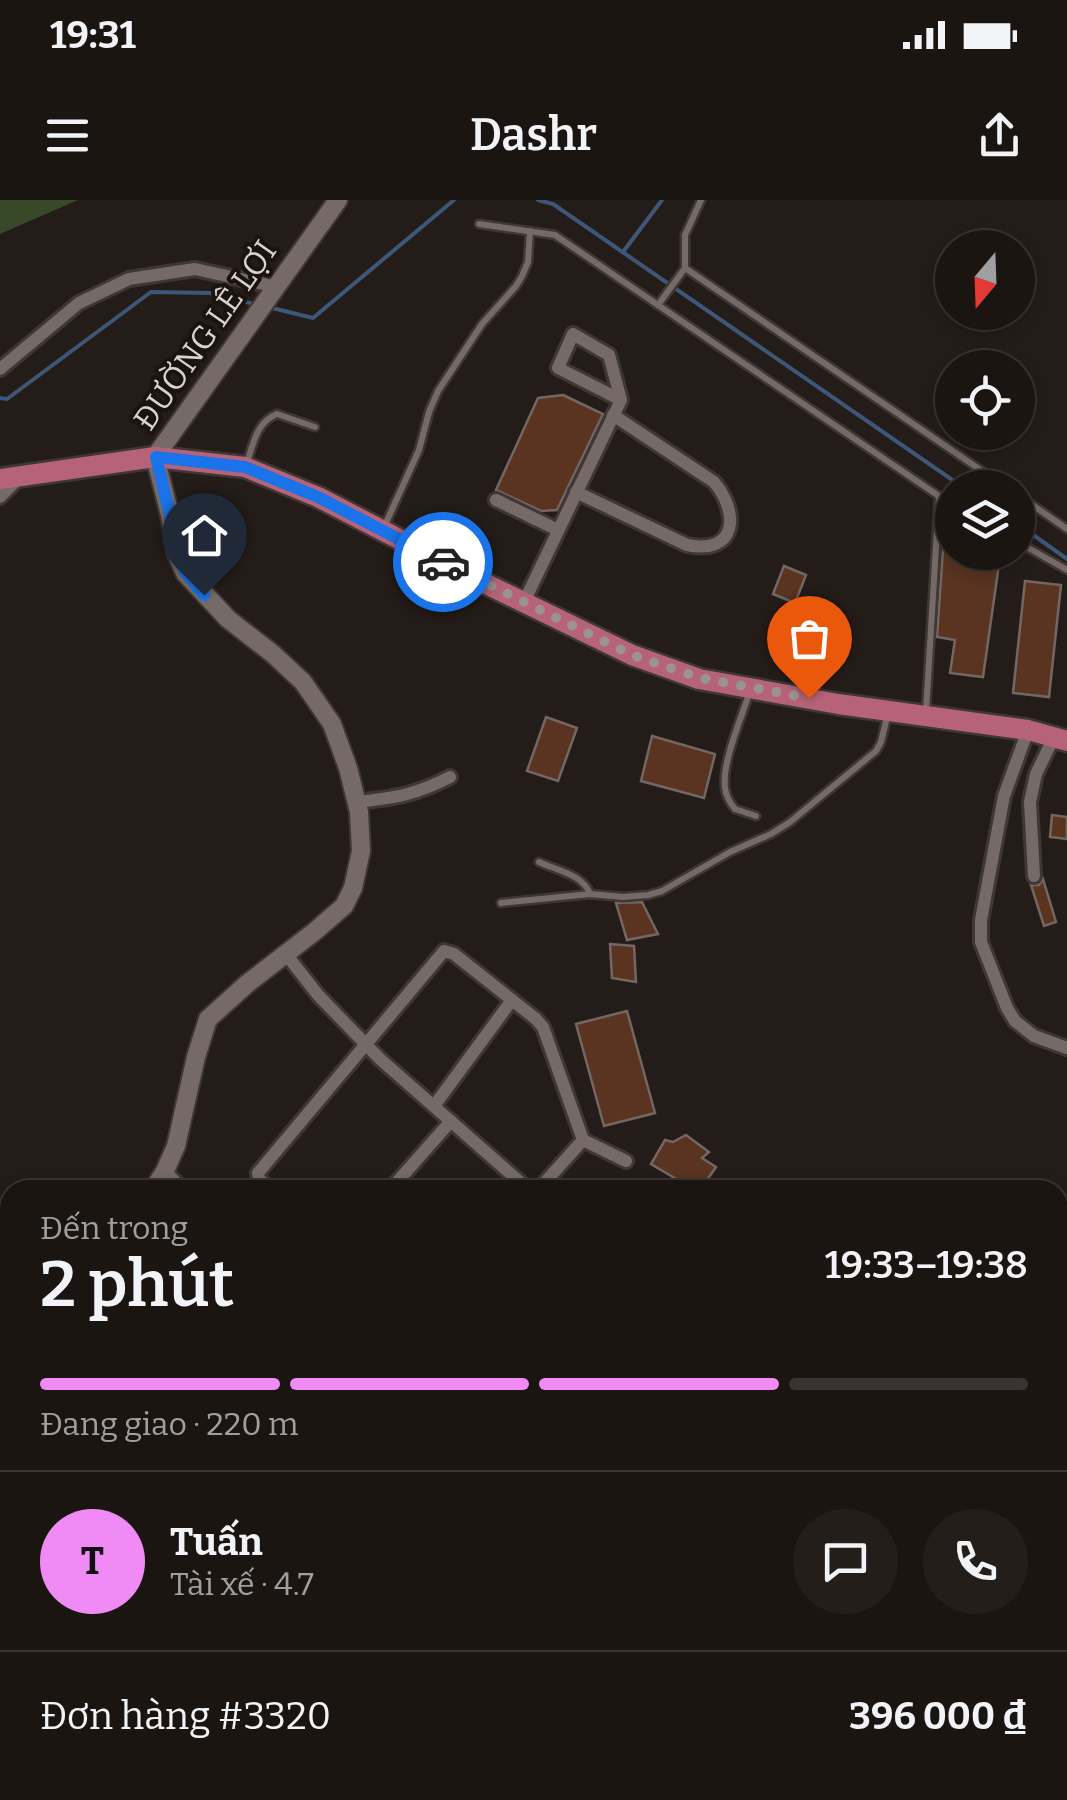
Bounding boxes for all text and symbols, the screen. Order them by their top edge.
text: 19:31 [50,12,136,58]
icon: menu [40,108,95,163]
text: Dashr [470,108,597,162]
icon: share [972,108,1027,163]
north arrow [935,230,1035,330]
map controls [935,230,1035,570]
street label: ĐƯỜNG LÊ LỢI [126,233,284,437]
button: locate [935,350,1035,450]
button: layers [935,470,1035,570]
pin [162,493,247,596]
icon: home [177,508,232,563]
courier [393,512,493,612]
icon: car [416,535,471,590]
pin [767,596,852,699]
icon: bag [782,611,837,666]
text: Đến trong [40,1209,188,1247]
text: 19:33–19:38 [825,1242,1028,1288]
text: 2 phút [40,1245,234,1323]
text: Đang giao · 220 m [40,1405,299,1443]
button: chat [793,1509,898,1614]
button: phone [923,1509,1028,1614]
text: Tuấn [170,1519,263,1565]
text: T [81,1538,104,1584]
text: Tài xế · 4.7 [170,1565,314,1603]
text: Đơn hàng #3320 [40,1693,331,1739]
text: 396 000 ₫ [849,1693,1028,1739]

